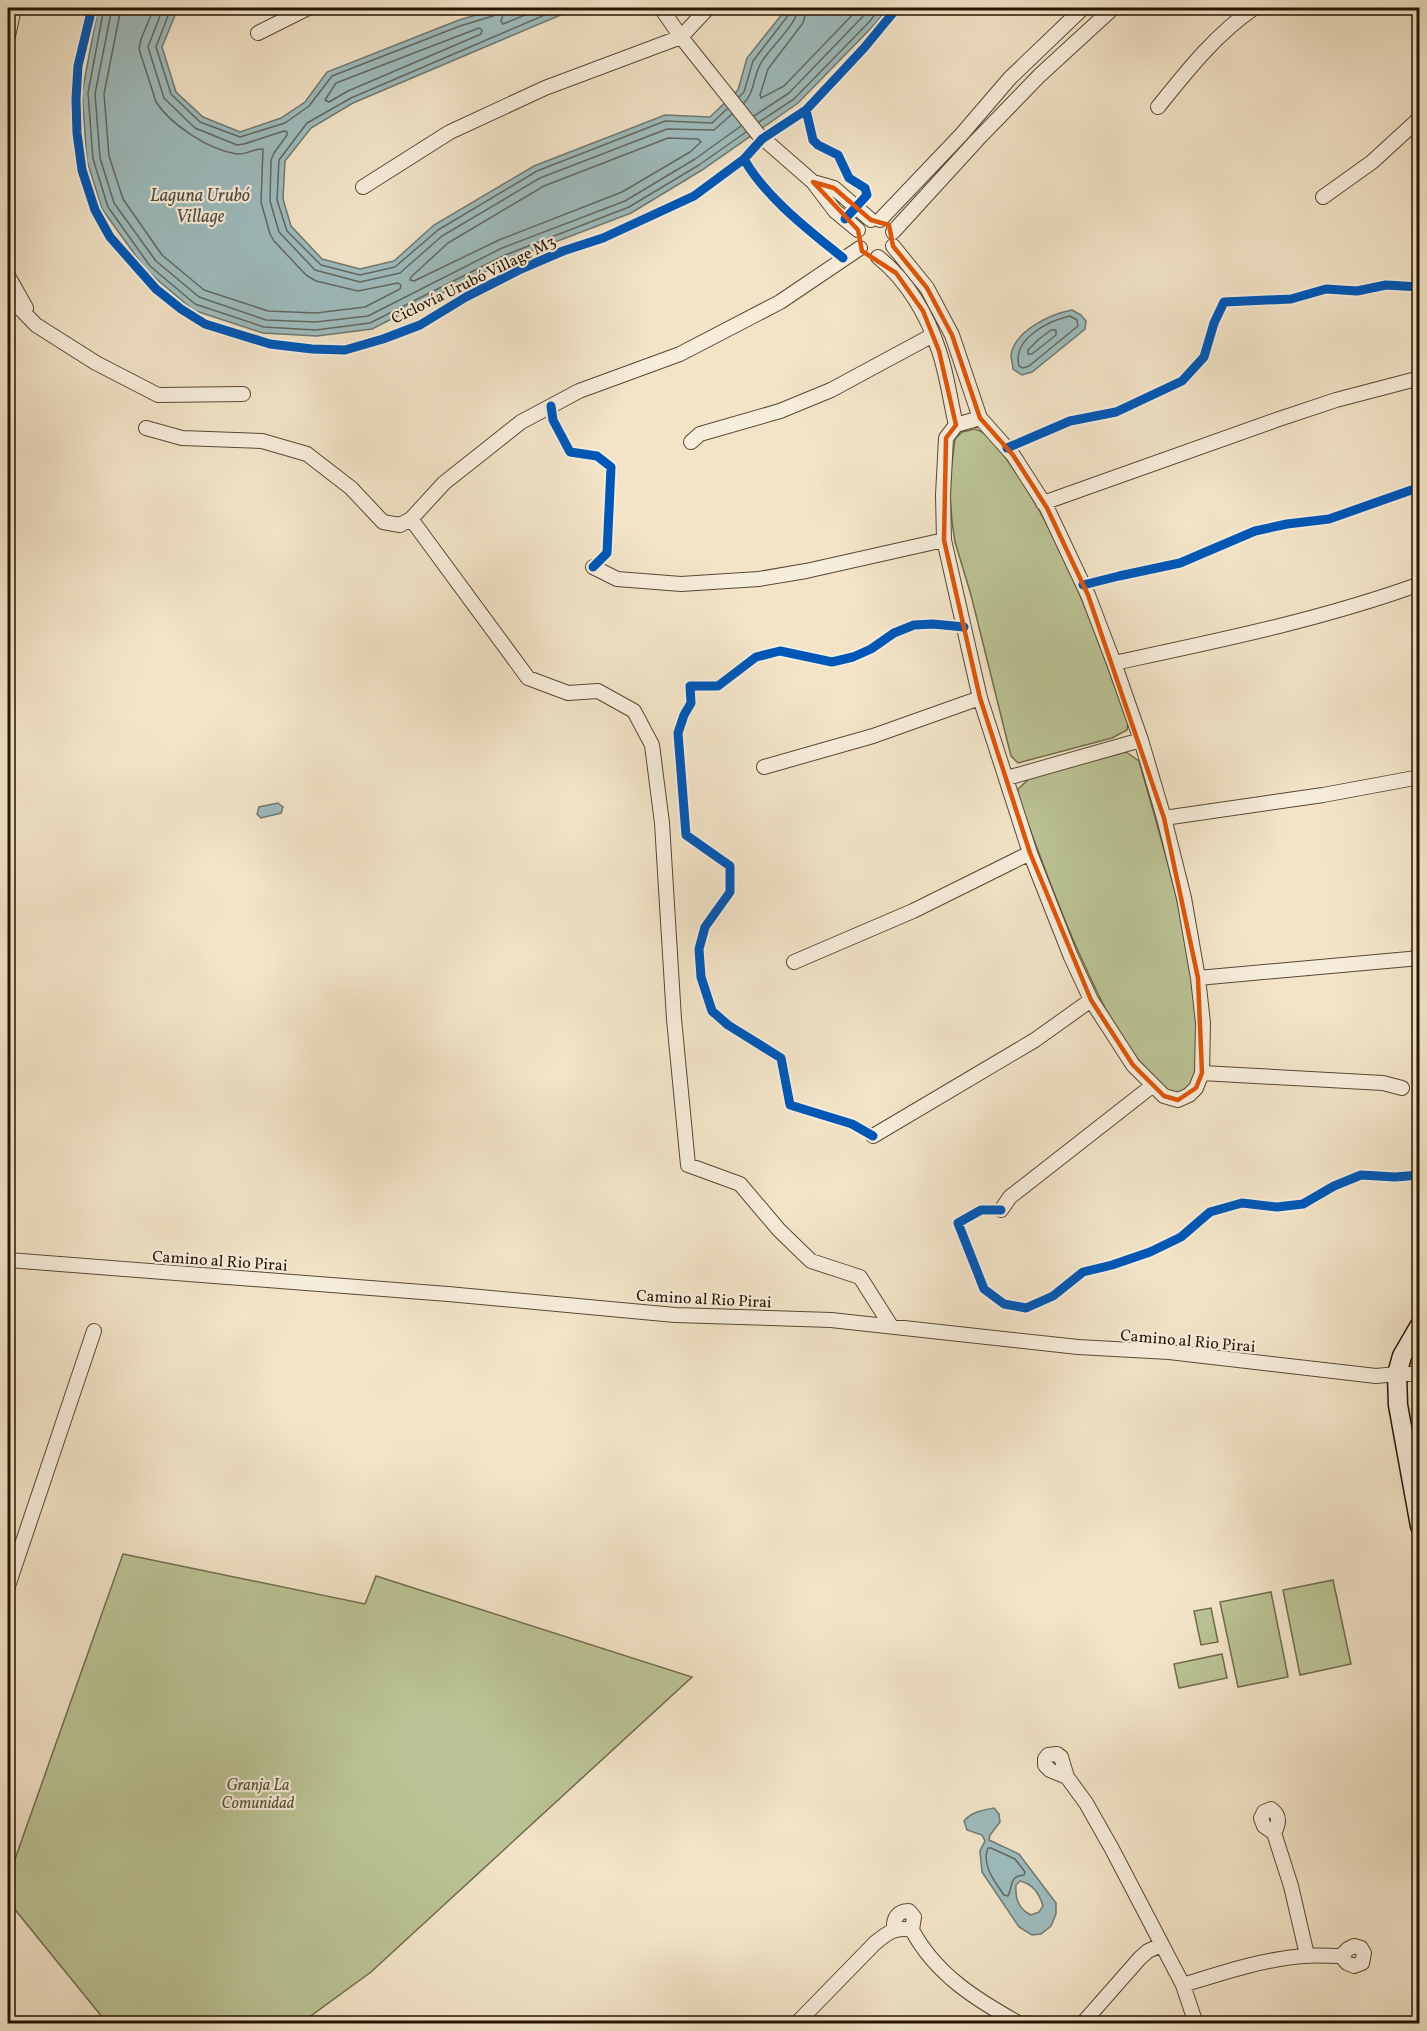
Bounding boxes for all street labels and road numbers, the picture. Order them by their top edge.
street label: Ciclovía Urubó Village M3 [388,231,560,330]
street label: Camino al Rio Pirai [151,1246,288,1278]
street label: Camino al Rio Pirai [636,1285,772,1315]
street label: Camino al Rio Pirai [1119,1325,1257,1359]

